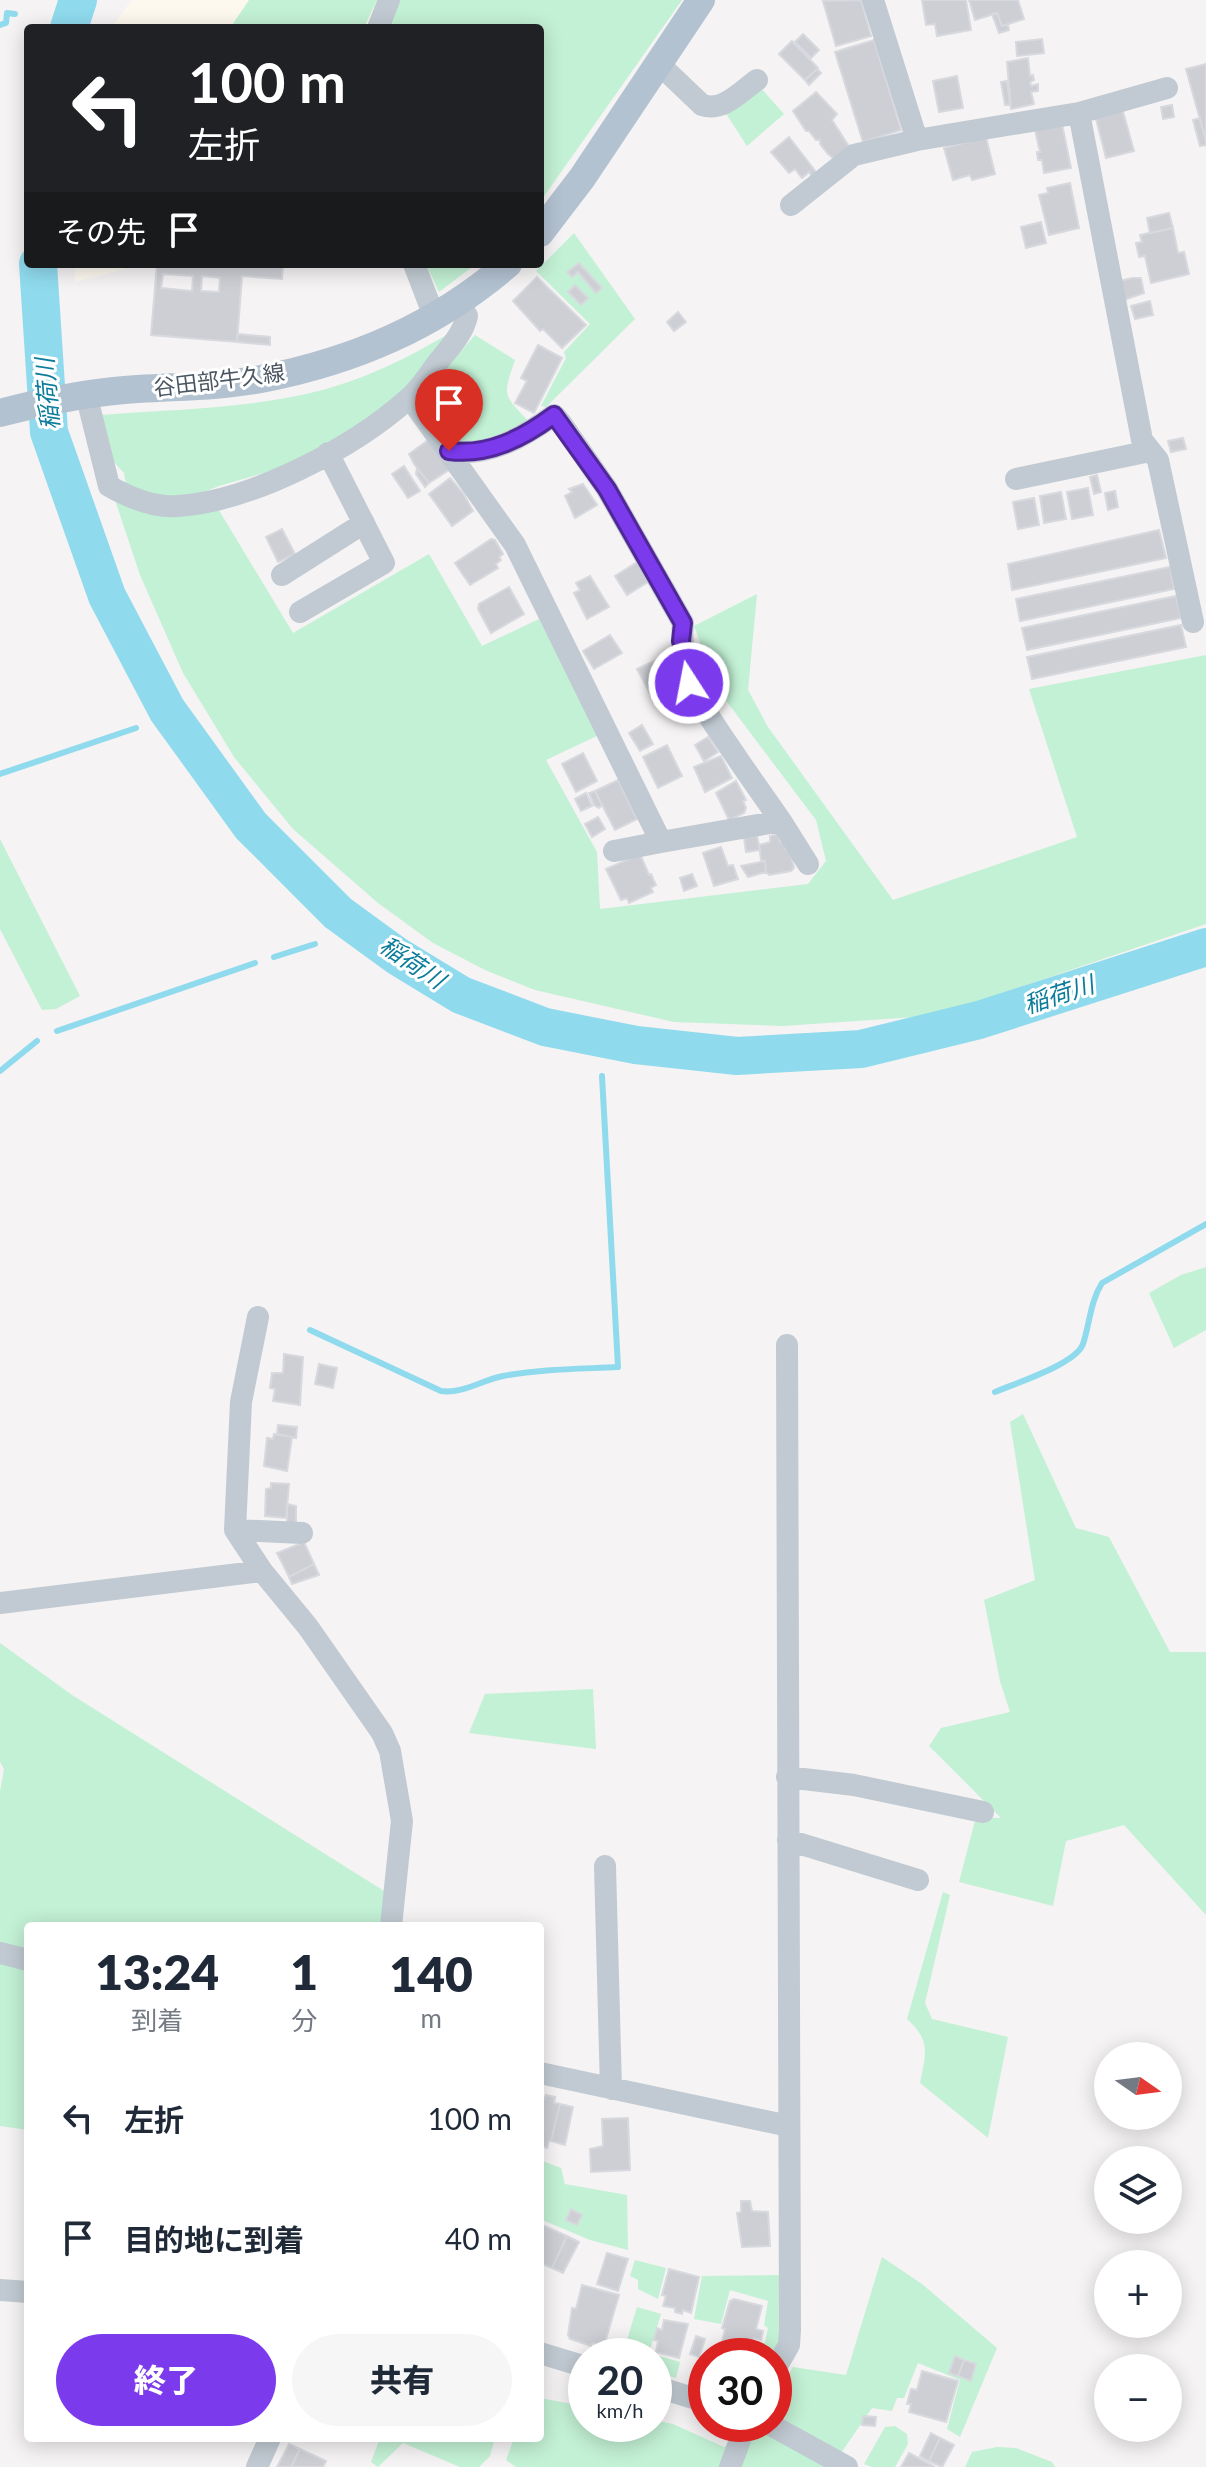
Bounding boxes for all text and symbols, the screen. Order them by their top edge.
text: 100 m [188,48,346,115]
icon: left [56,56,160,160]
text: 左折 [188,122,260,166]
icon: arrive [162,208,206,252]
text: その先 [56,213,146,249]
water label: 稲荷川 [29,354,64,431]
street label: 谷田部牛久線 [152,358,286,401]
pin [415,369,483,451]
icon: arrive [427,381,471,425]
position arrow [647,641,731,725]
water label: 稲荷川 [375,930,453,996]
water label: 稲荷川 [1020,968,1100,1018]
text: 13:24 [95,1943,219,2000]
text: 1 [290,1943,318,2000]
text: 140 [389,1945,473,2002]
text: m [420,2002,442,2034]
text: 到着 [131,2004,183,2036]
text: 分 [291,2004,317,2036]
north arrow [1094,2042,1182,2130]
map controls [1094,2042,1182,2442]
icon: left [56,2096,100,2140]
text: 100 m [427,2100,512,2136]
text: 左折 [124,2101,184,2137]
button: layers [1094,2146,1182,2234]
icon: arrive [56,2216,100,2260]
text: 40 m [445,2220,512,2256]
text: 目的地に到着 [124,2221,304,2257]
button: + [1094,2250,1182,2338]
button: 終了 [56,2334,276,2426]
button: 共有 [292,2334,512,2426]
speed limit sign: 30 [688,2338,792,2442]
button: − [1094,2354,1182,2442]
text: 20 [597,2356,643,2404]
text: km/h [597,2398,643,2422]

